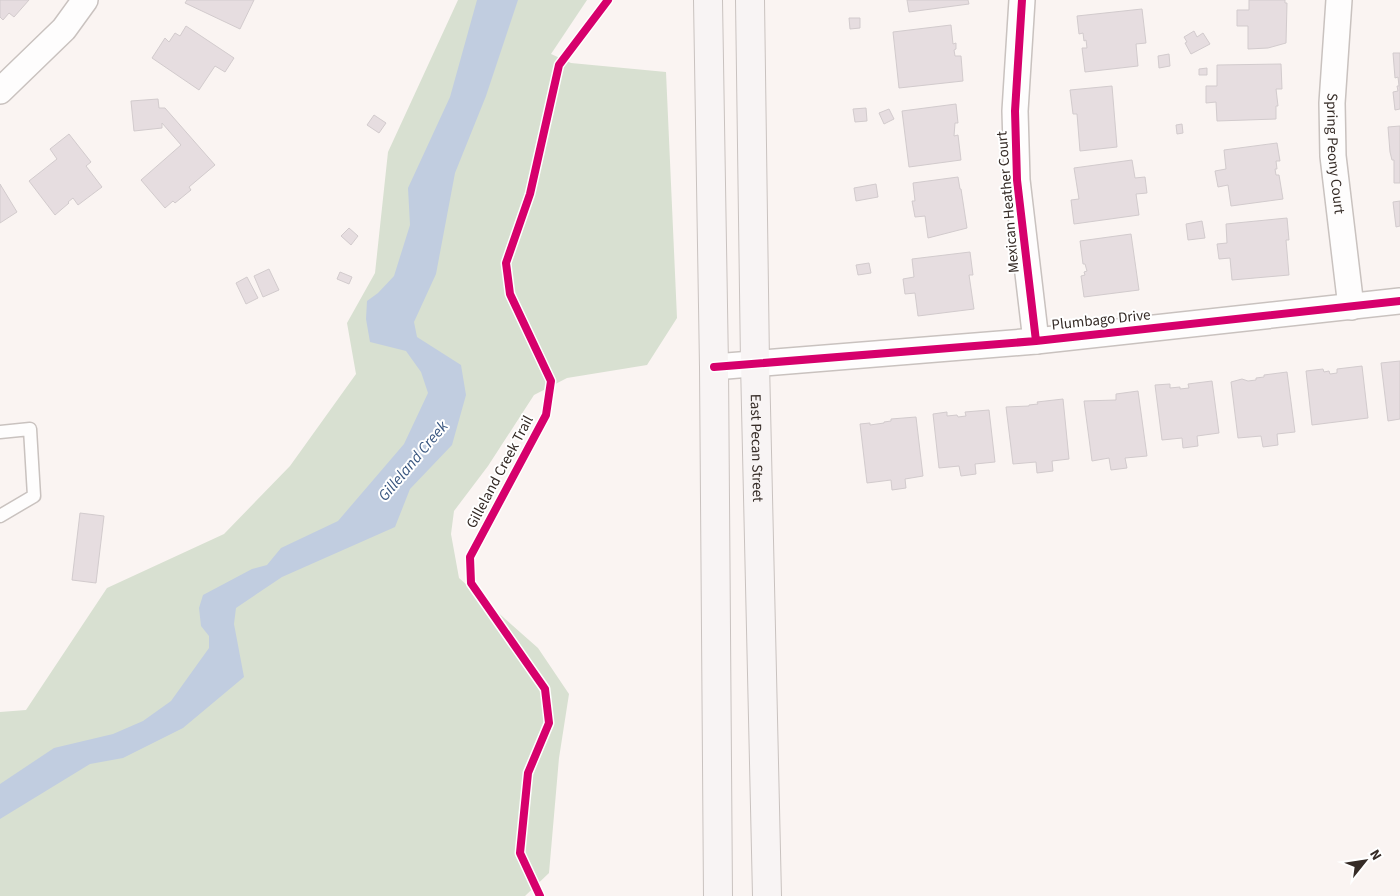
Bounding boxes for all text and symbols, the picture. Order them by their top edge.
street label: Spring Peony Court [1321,92,1350,215]
street label: Mexican Heather Court [991,130,1025,274]
street label: Plumbago Drive [1050,304,1152,336]
street label: East Pecan Street [745,394,769,502]
street label: Gilleland Creek Trail [461,412,539,532]
water label: Gilleland Creek [373,416,453,506]
north arrow [1340,836,1390,886]
text: N [1364,846,1386,864]

